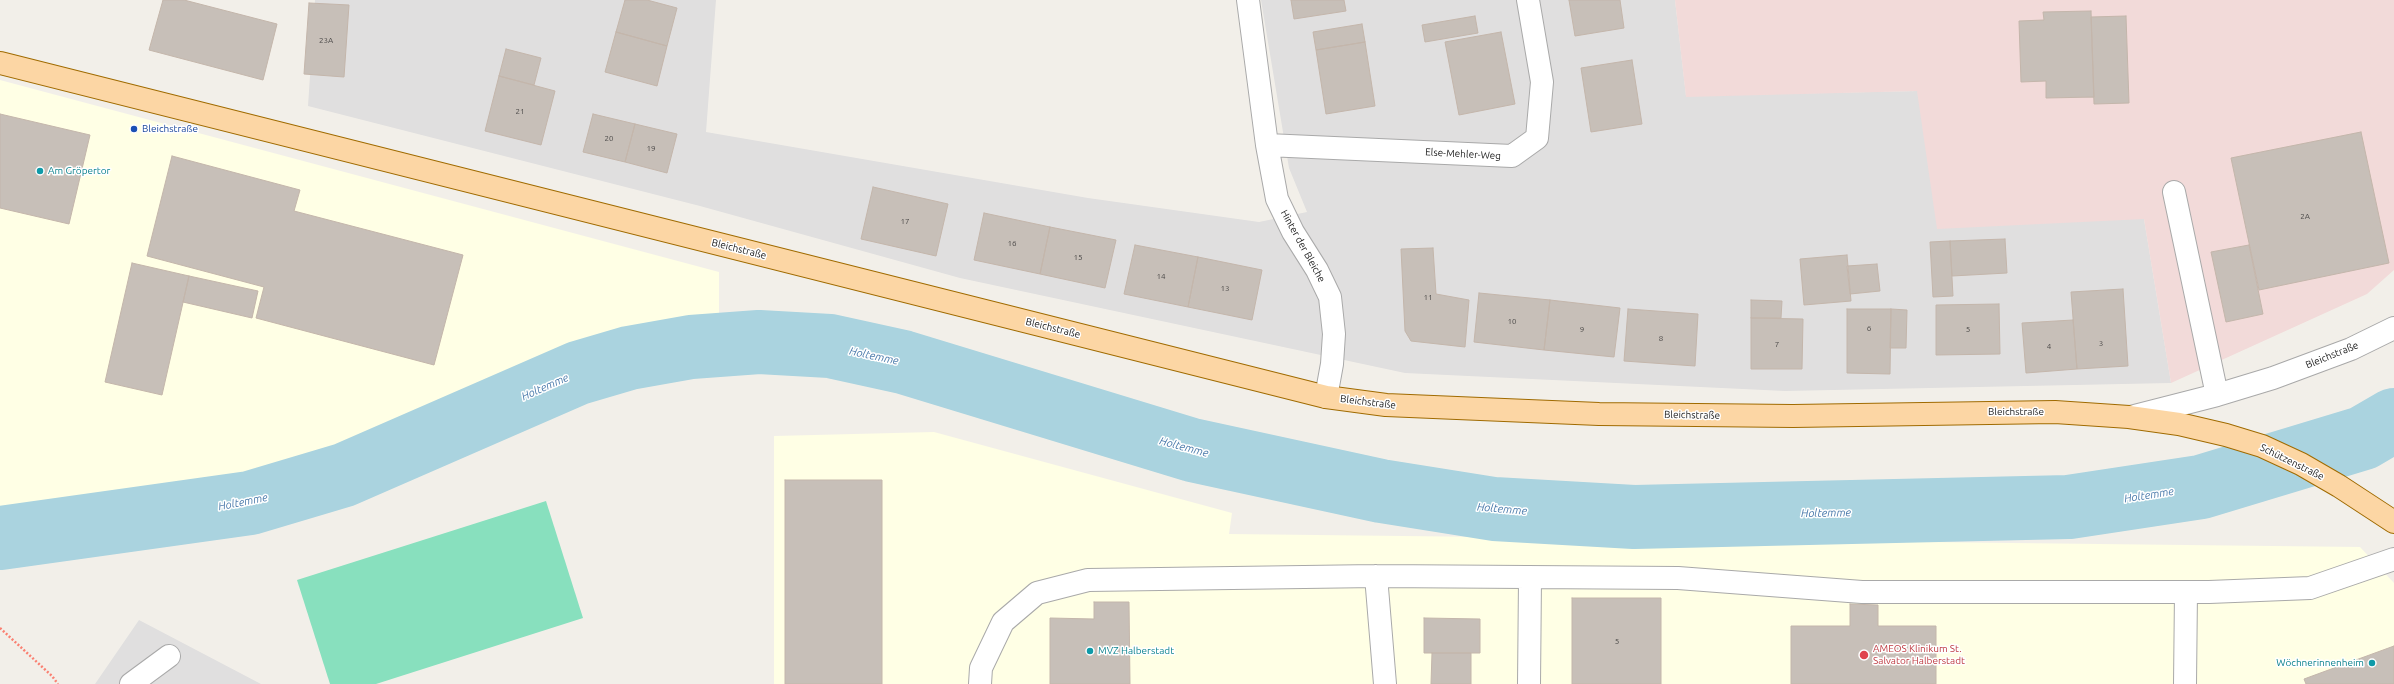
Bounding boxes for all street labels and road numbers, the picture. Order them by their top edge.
street label: Else-Mehler-Weg [1425,146,1501,162]
street label: Hinter der Bleiche [1278,208,1328,284]
street label: Bleichstraße [710,236,768,262]
street label: Bleichstraße [1024,315,1082,341]
street label: Bleichstraße [2304,339,2360,371]
street label: Bleichstraße [1339,393,1397,411]
street label: Bleichstraße [1988,406,2044,418]
street label: Bleichstraße [1664,409,1720,421]
street label: Schützenstraße [2258,441,2326,483]

